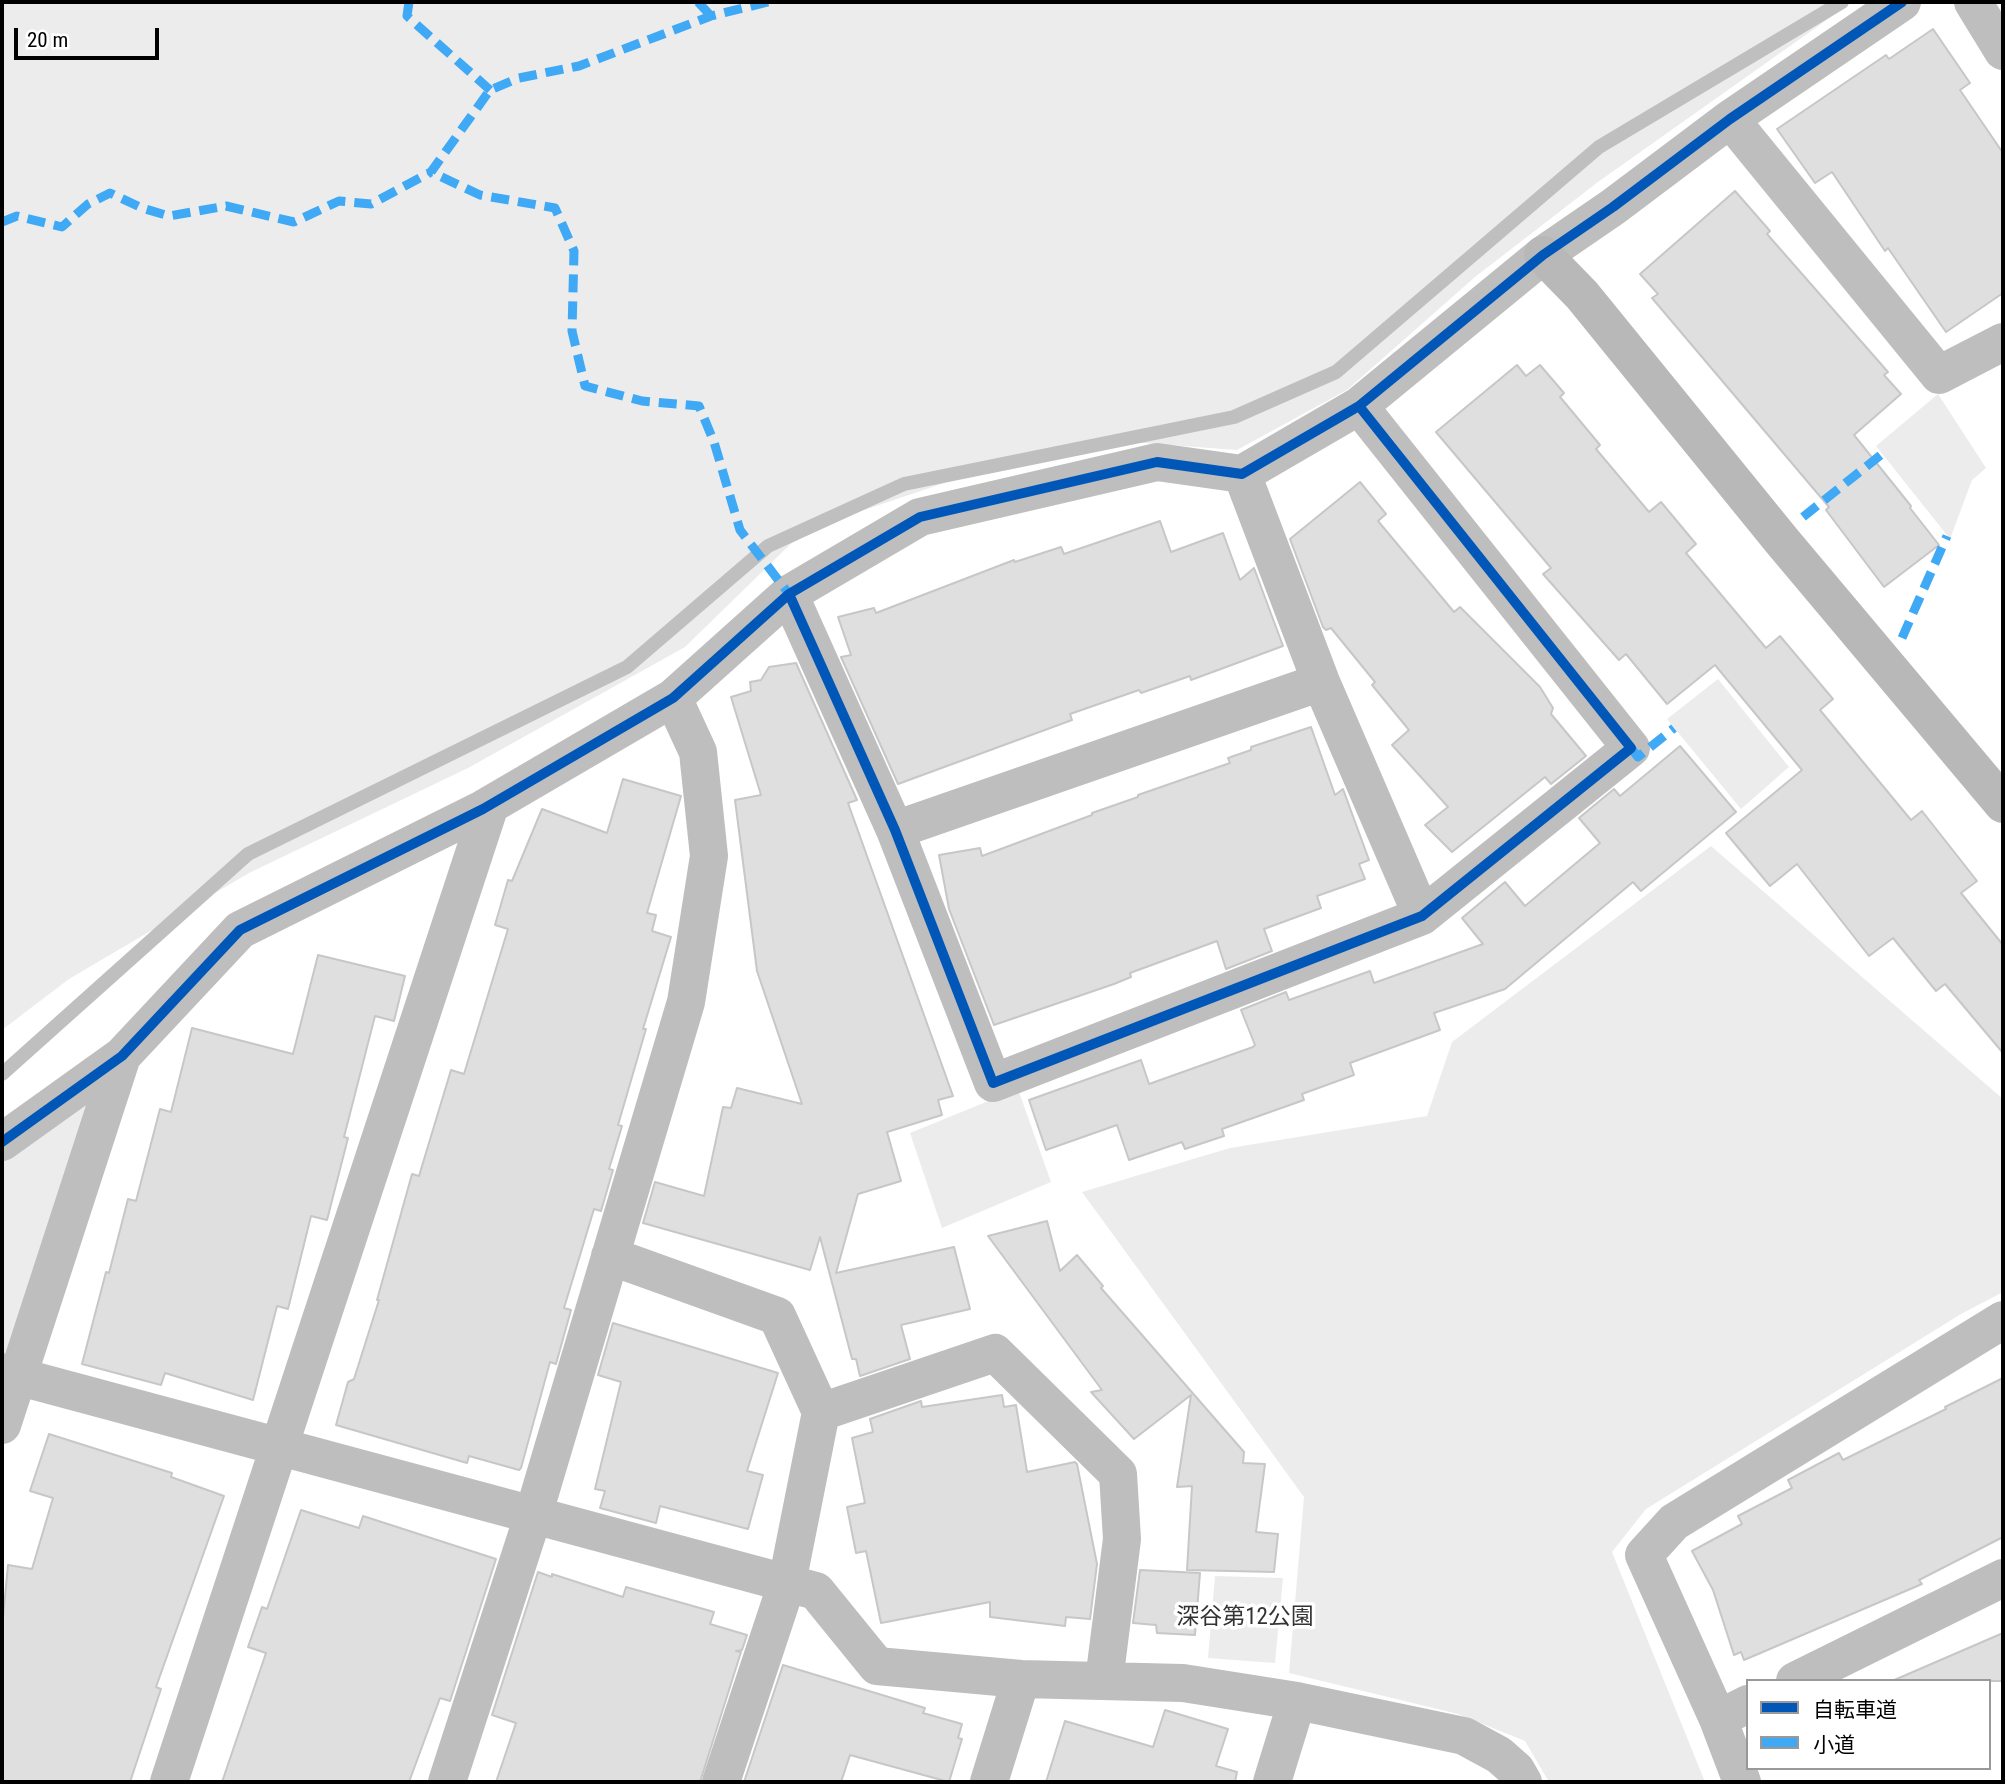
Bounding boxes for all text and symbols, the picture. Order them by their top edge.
scale bar [18,14,163,58]
text: 20 m [27,28,68,52]
park label: 深谷第12公園 [1176,1604,1314,1632]
legend [1746,1679,1991,1770]
text: 自転車道 [1813,1698,1897,1722]
text: 小道 [1813,1733,1855,1757]

